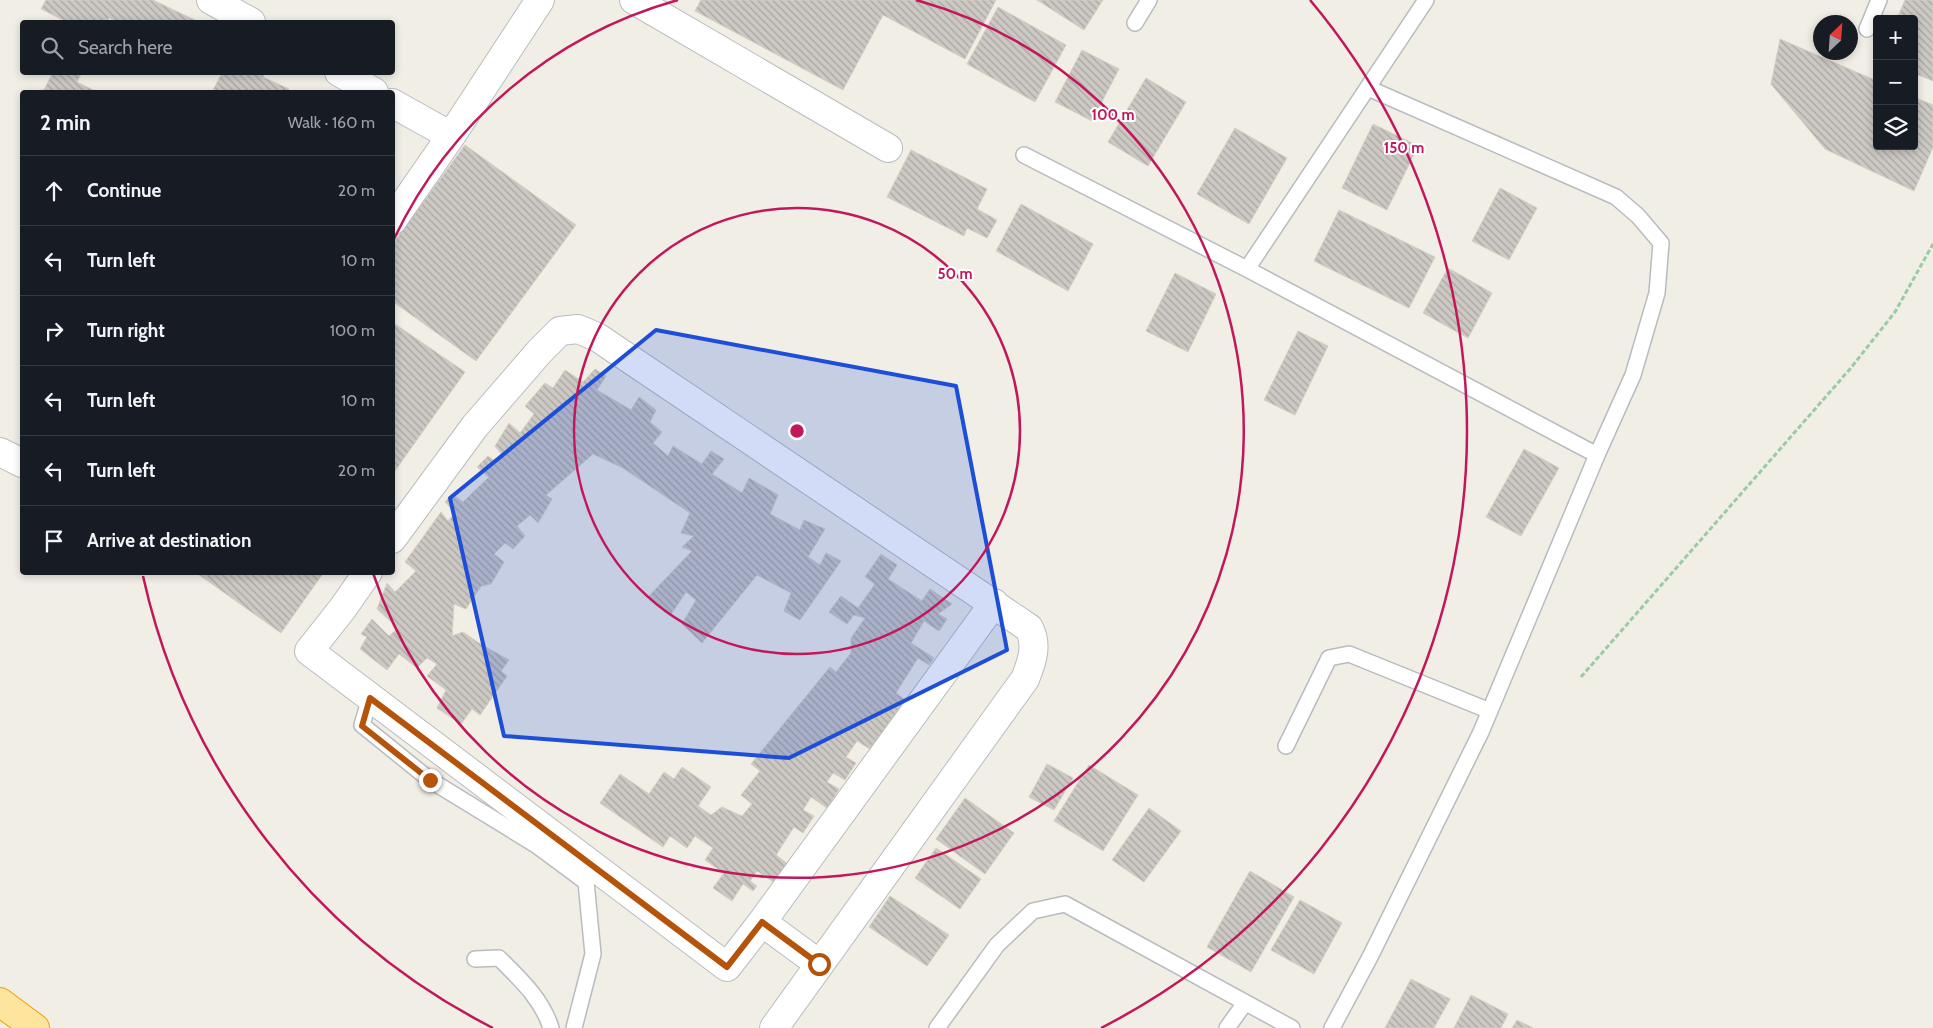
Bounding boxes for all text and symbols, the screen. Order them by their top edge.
north arrow [1813,15,1858,60]
map controls [1873,15,1918,150]
button: + [1873,15,1918,60]
search box [20,20,395,75]
icon: search [38,34,66,62]
text: Search here [78,36,172,59]
button: − [1873,60,1918,105]
button: layers [1873,105,1918,150]
text: 100 m [1091,106,1135,124]
text: 2 min [40,110,91,135]
text: Walk · 160 m [288,113,375,132]
text: 150 m [1384,139,1424,157]
icon: ahead [40,177,68,205]
text: Continue [87,179,161,202]
text: 20 m [338,181,375,200]
icon: left [40,247,68,275]
text: Turn left [87,249,155,272]
text: 10 m [341,251,375,270]
text: 50 m [937,265,973,283]
icon: right [40,317,68,345]
text: Turn right [87,319,165,342]
text: 100 m [330,321,375,340]
icon: left [40,387,68,415]
text: Turn left [87,389,155,412]
text: 10 m [341,391,375,410]
centre of rings [788,422,806,440]
icon: left [40,457,68,485]
text: Turn left [87,459,155,482]
text: 20 m [338,461,375,480]
icon: arrive [40,527,68,555]
text: Arrive at destination [87,529,251,552]
route end [419,769,442,792]
route start [808,953,831,976]

